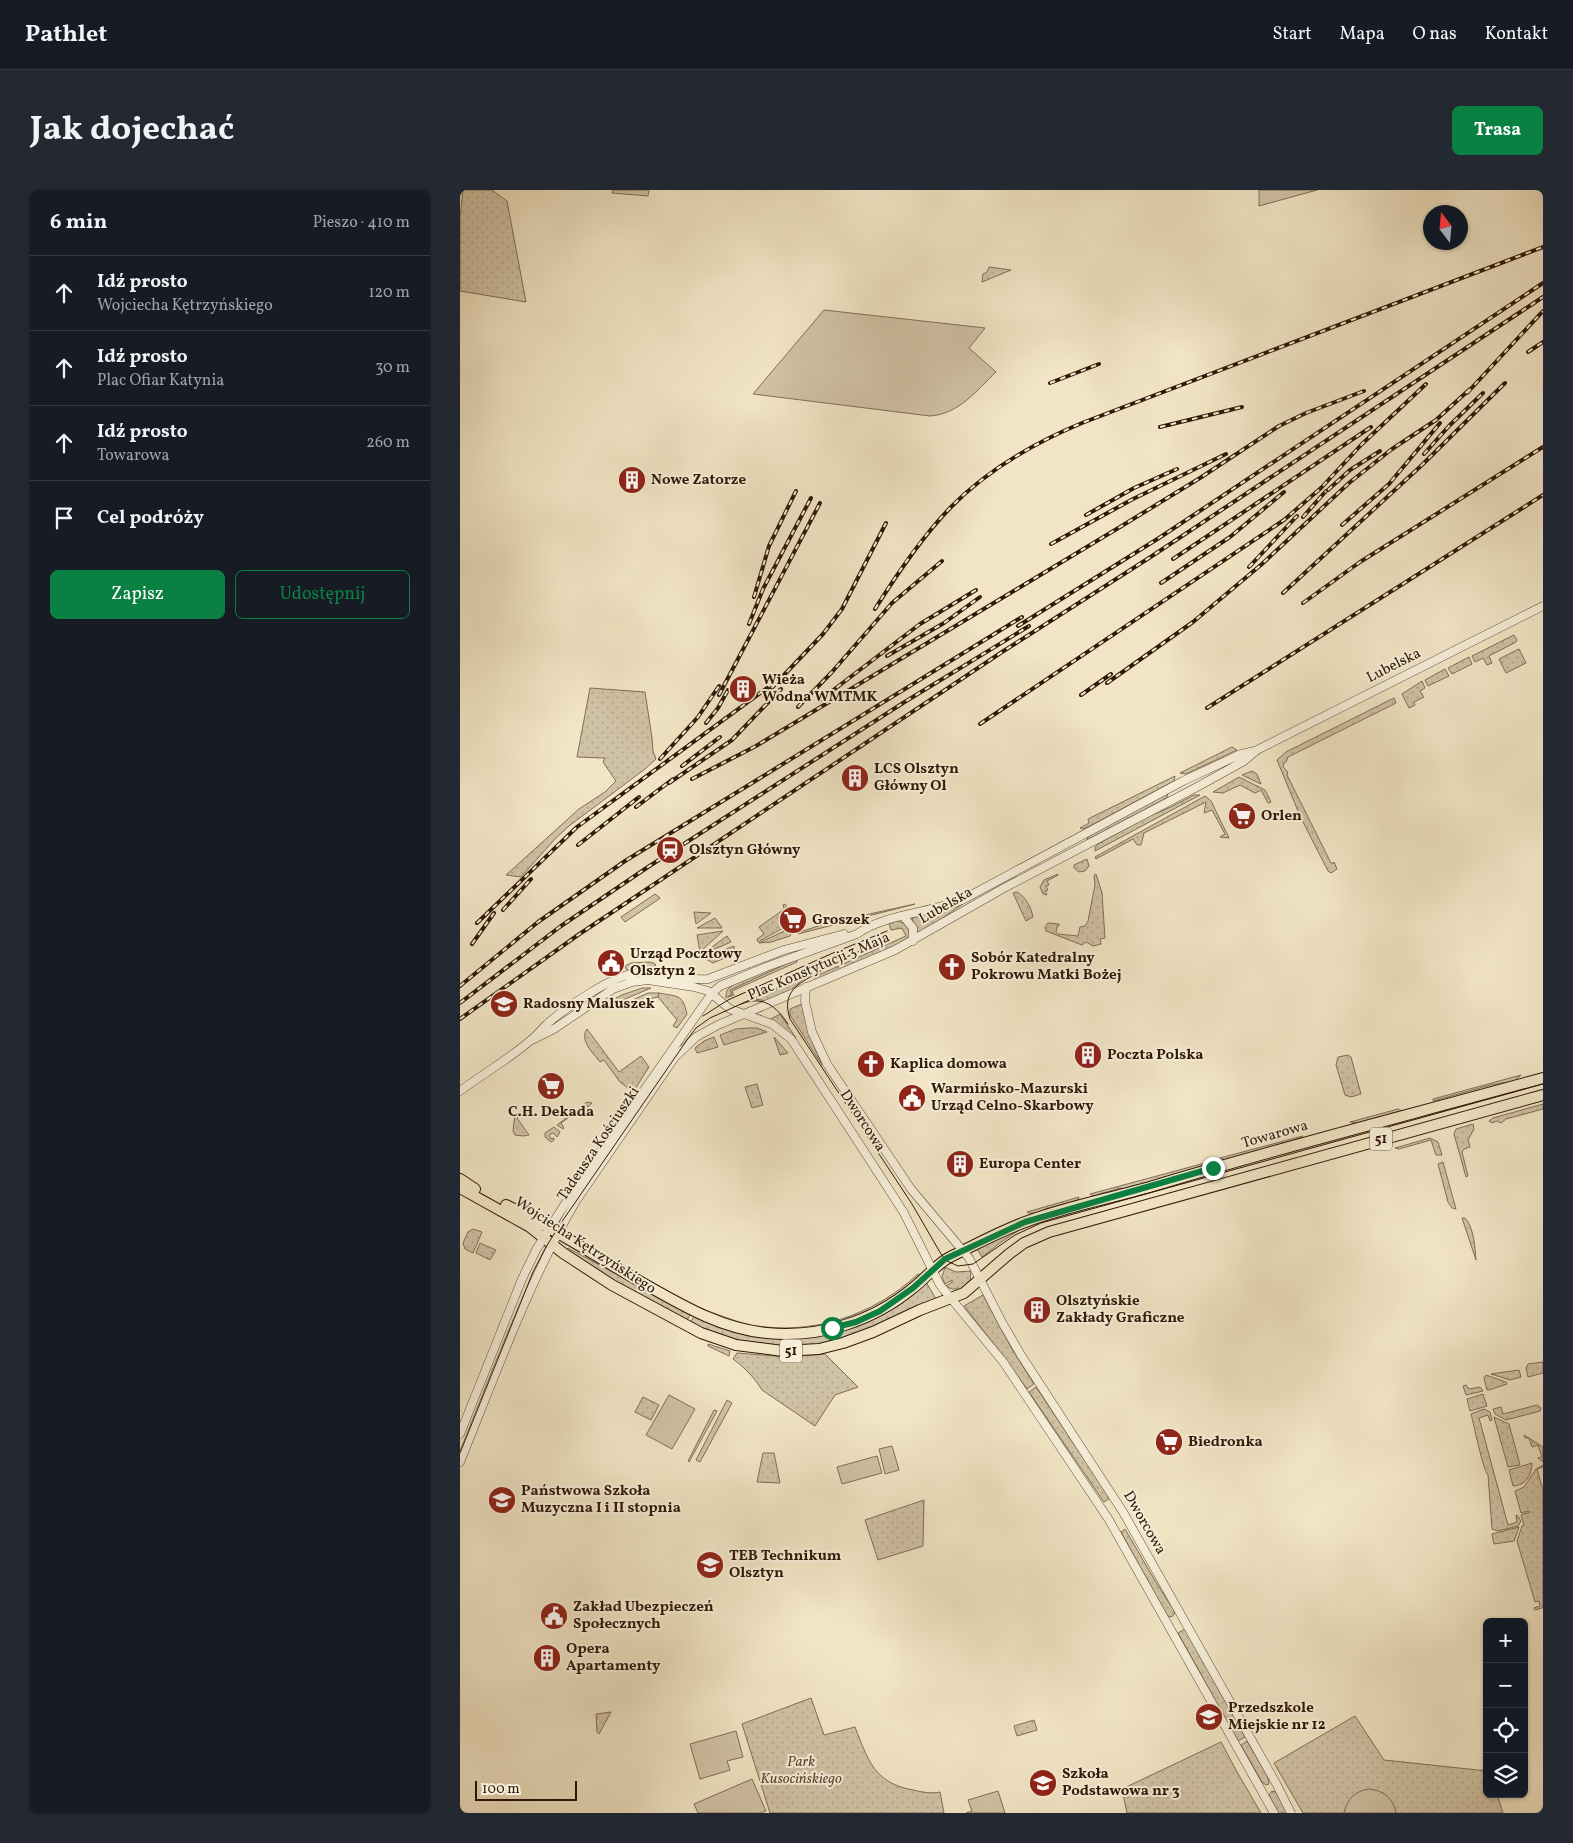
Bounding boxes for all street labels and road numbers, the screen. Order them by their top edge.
street label: Lubelska [1363,643,1425,689]
street label: Lubelska [915,882,977,930]
street label: Plac Konstytucji 3 Maja [745,927,893,1007]
street label: Tadeusza Kościuszki [553,1083,645,1205]
street label: Dworcowa [834,1086,890,1156]
street label: Towarowa [1239,1116,1311,1154]
road number: 51 [1370,1128,1392,1151]
street label: Wojciecha Kętrzyńskiego [510,1192,660,1300]
road number: 51 [780,1340,802,1362]
street label: Dworcowa [1117,1487,1171,1559]

